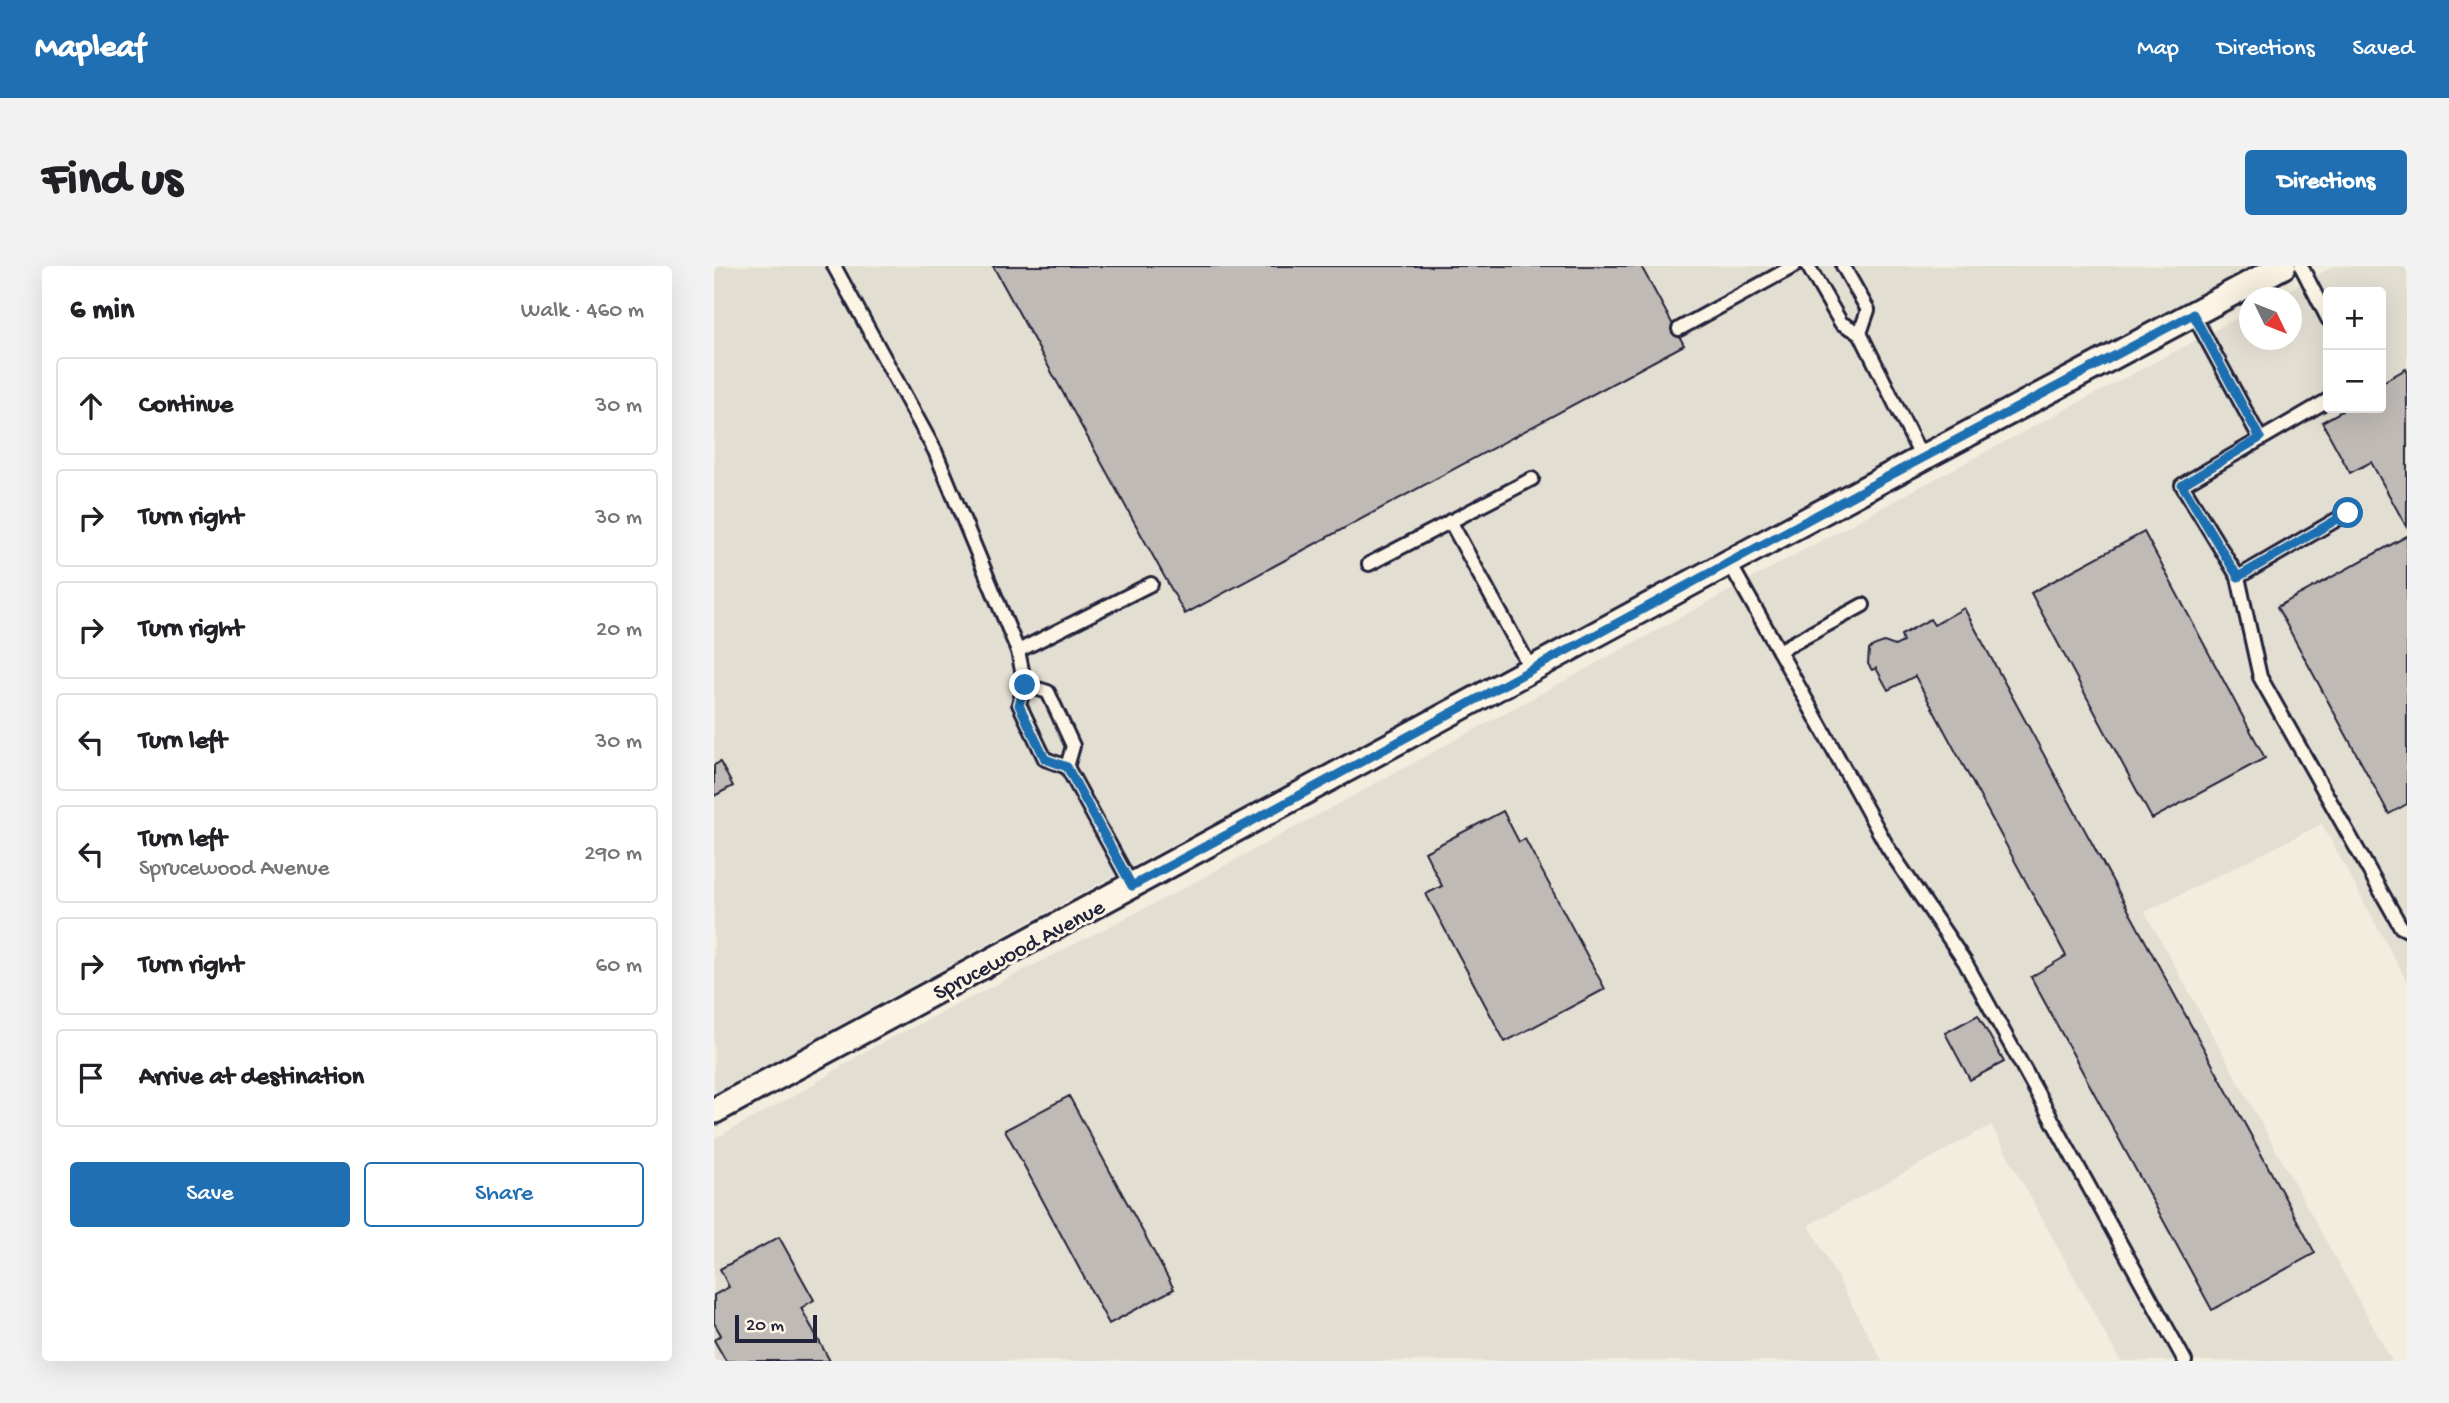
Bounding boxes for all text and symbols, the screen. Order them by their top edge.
text: Mapleaf [35,30,145,68]
text: Map [2137,35,2179,64]
text: Directions [2217,35,2315,64]
text: Saved [2353,35,2414,64]
button: Directions [2245,150,2407,215]
text: Find us [42,153,182,211]
north arrow [2239,287,2302,350]
map controls [2323,287,2386,413]
button: + [2323,287,2386,350]
text: 6 min [70,294,134,329]
text: Walk · 460 m [521,298,644,325]
button: − [2323,350,2386,413]
icon: ahead [72,387,110,425]
text: Continue [139,391,233,422]
text: 30 m [595,393,642,420]
route start [2332,497,2363,528]
icon: right [72,499,110,537]
text: Turn right [139,503,243,534]
text: 30 m [595,505,642,532]
icon: right [72,611,110,649]
text: Turn right [139,615,243,646]
text: 20 m [596,617,642,644]
route end [1009,669,1040,700]
icon: left [72,723,110,761]
text: Turn left [139,727,227,758]
text: 30 m [595,729,642,756]
text: Turn left [139,825,227,856]
icon: left [72,835,110,873]
text: 290 m [584,841,642,868]
text: Sprucewood Avenue [139,856,329,883]
street label: Sprucewood Avenue [929,894,1111,1008]
icon: right [72,947,110,985]
text: Turn right [139,951,243,982]
text: 60 m [596,953,642,980]
icon: arrive [72,1059,110,1097]
text: Arrive at destination [139,1063,364,1094]
button: Save [70,1162,350,1227]
button: Share [364,1162,644,1227]
scale bar [735,1312,817,1344]
text: 20 m [746,1315,784,1338]

